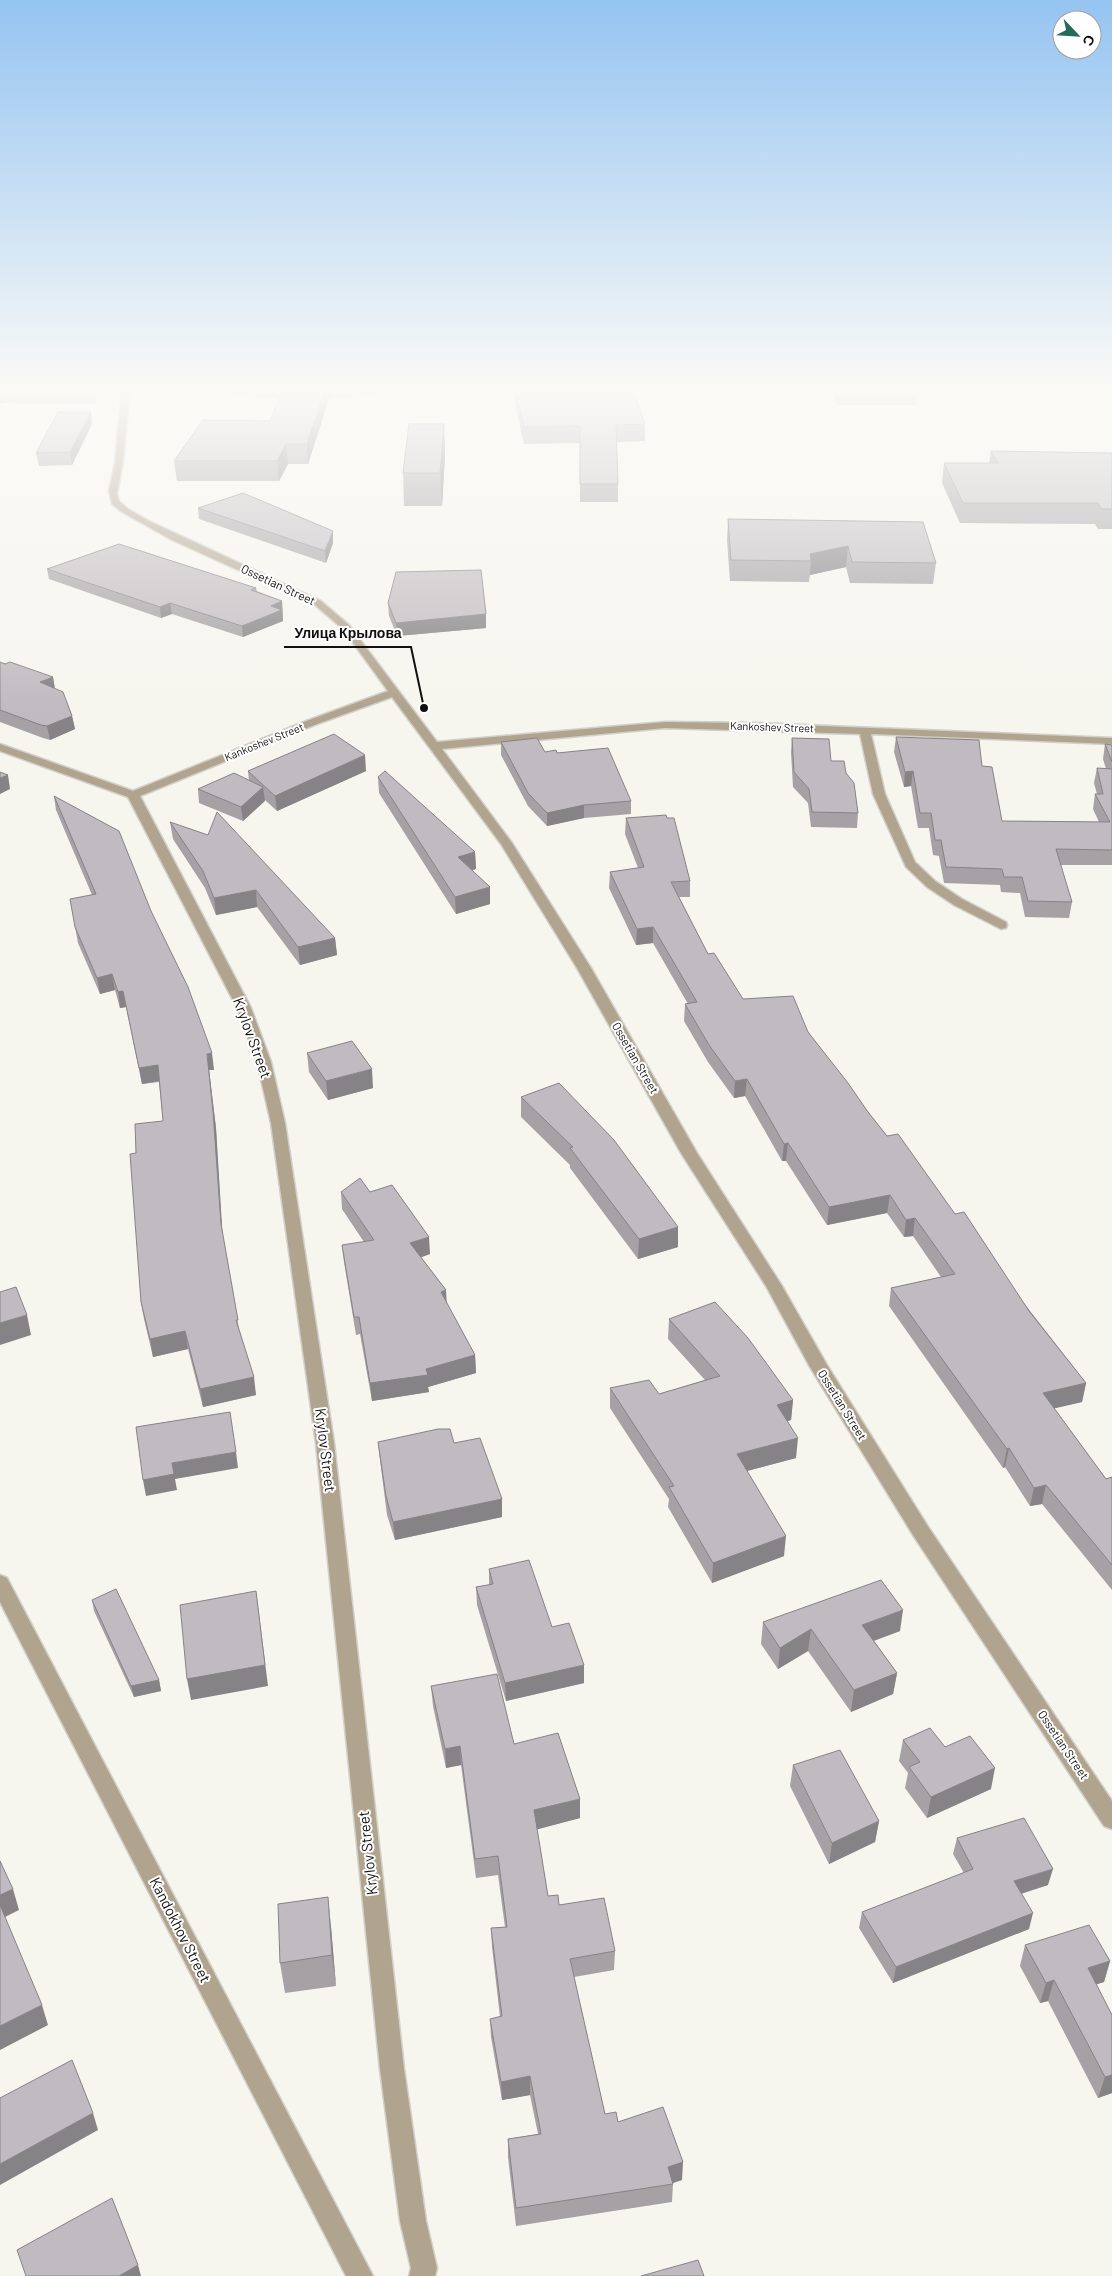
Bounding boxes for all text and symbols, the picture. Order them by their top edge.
north arrow [1052,10,1102,60]
text: С [1079,33,1099,49]
street label: Ossetian Street [239,561,318,607]
callout: Улица Крылова [284,618,411,647]
text: Улица Крылова [294,624,402,641]
street label: Kankoshev Street [730,719,814,734]
street label: Kankoshev Street [222,720,305,763]
street label: Krylov Street [230,995,276,1080]
street label: Ossetian Street [610,1019,662,1096]
street label: Ossetian Street [816,1367,870,1442]
street label: Krylov Street [312,1407,340,1493]
street label: Ossetian Street [1036,1707,1092,1782]
street label: Krylov Street [354,1810,380,1896]
street label: Kandokhov Street [147,1874,215,1985]

